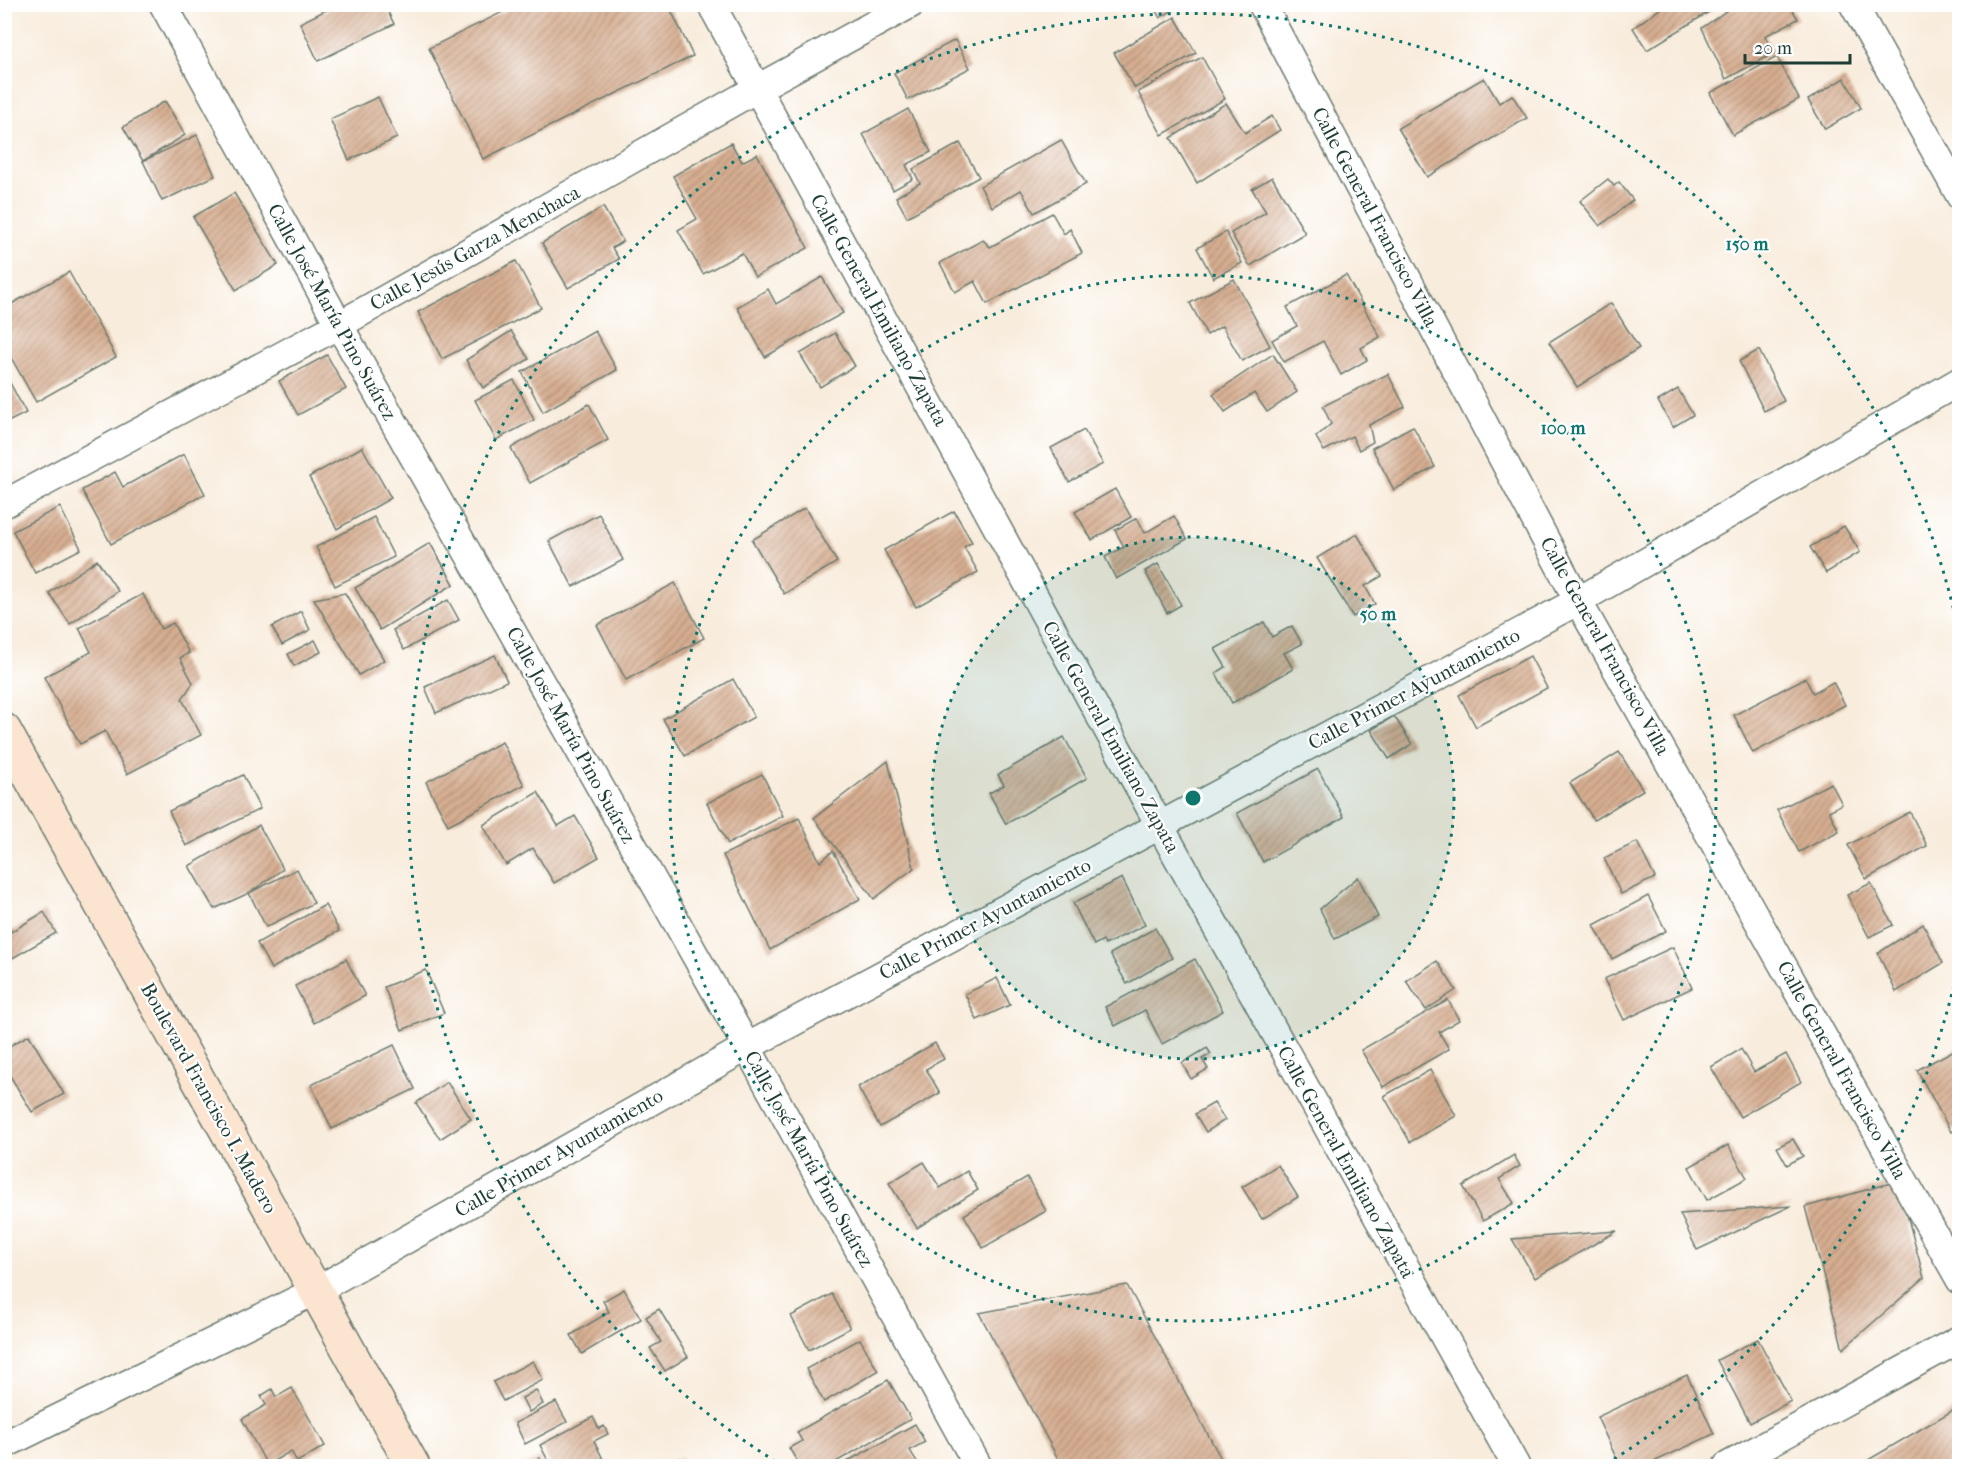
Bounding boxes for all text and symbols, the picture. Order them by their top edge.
scale bar [1745,27,1850,65]
text: 20 m [1754,38,1792,59]
street label: Calle General Francisco Villa [1307,103,1443,331]
street label: Calle Jesús Garza Menchaca [366,180,585,315]
street label: Calle General Emiliano Zapata [806,190,953,431]
street label: Calle José María Pino Suárez [263,200,401,424]
text: 150 m [1726,234,1769,255]
text: 100 m [1540,418,1587,439]
street label: Calle General Francisco Villa [1535,533,1675,760]
text: 50 m [1360,604,1397,625]
street label: Calle General Emiliano Zapata [1038,617,1185,858]
street label: Calle José María Pino Suárez [502,623,640,847]
street label: Calle Primer Ayuntamiento [1304,623,1524,755]
centre of rings [1183,788,1203,808]
street label: Calle Primer Ayuntamiento [875,853,1095,985]
street label: Calle General Francisco Villa [1772,957,1912,1184]
street label: Boulevard Francisco I. Madero [136,979,282,1217]
street label: Calle General Emiliano Zapata [1273,1042,1420,1283]
street label: Calle José María Pino Suárez [740,1047,878,1271]
street label: Calle Primer Ayuntamiento [451,1084,667,1222]

